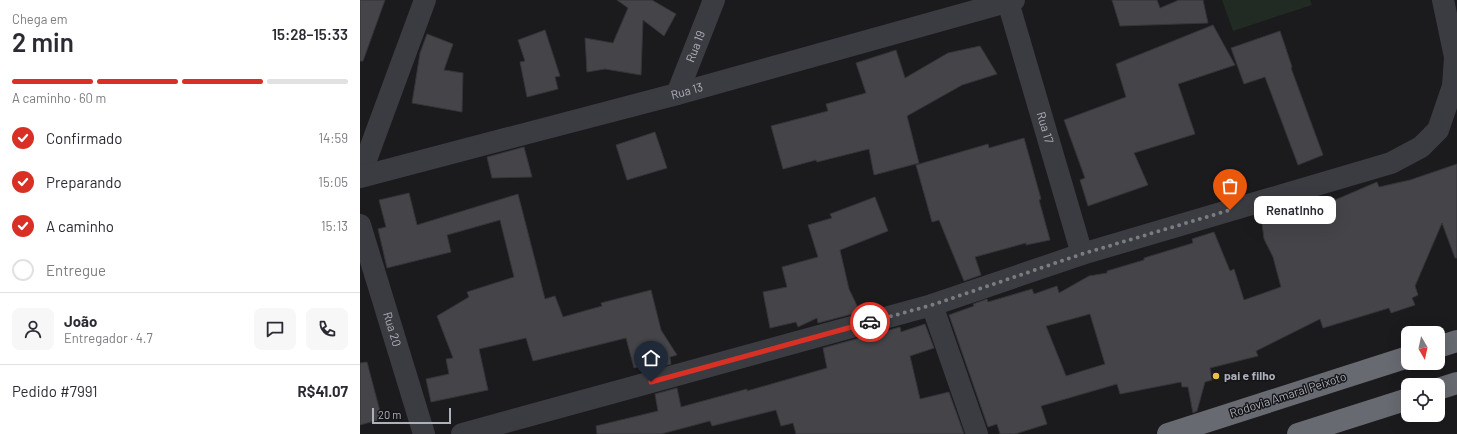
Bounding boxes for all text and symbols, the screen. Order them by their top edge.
text: Chega em [12,11,68,27]
text: 15:28–15:33 [272,25,348,43]
text: 2 min [12,26,74,57]
street label: Rua 19 [682,28,707,64]
street label: Rua 13 [669,79,704,101]
text: A caminho · 60 m [12,90,106,106]
street label: Rua 17 [1035,110,1057,145]
icon: check [12,127,34,149]
text: Confirmado [46,129,122,147]
text: 14:59 [318,130,348,146]
pin [1213,169,1247,210]
icon: check [12,171,34,193]
text: Preparando [46,173,122,191]
text: 15:05 [318,174,348,190]
icon: bag [1219,175,1241,197]
callout: Renatinho [1254,196,1336,224]
text: Renatinho [1266,202,1324,218]
icon: check [12,215,34,237]
text: A caminho [46,217,114,235]
text: 15:13 [321,218,348,234]
text: Entregue [46,261,106,279]
courier [850,302,890,342]
button: person [12,308,54,350]
button: chat [254,308,296,350]
button: phone [306,308,348,350]
street label: Rua 20 [381,310,405,348]
icon: car [859,311,881,333]
text: João [64,312,97,330]
north arrow [1401,326,1445,370]
map controls [1401,326,1445,422]
text: Entregador · 4.7 [64,330,153,346]
pin [634,341,668,382]
icon: home [640,347,662,369]
place label: pai e filho [1224,368,1276,382]
street label: Rodovia Amaral Peixoto [1228,369,1348,420]
marker: pai e filho [1211,371,1221,381]
button: locate [1401,378,1445,422]
text: Pedido #7991 [12,382,98,400]
text: R$41.07 [298,382,348,400]
scale bar [372,406,451,425]
text: 20 m [378,408,401,421]

